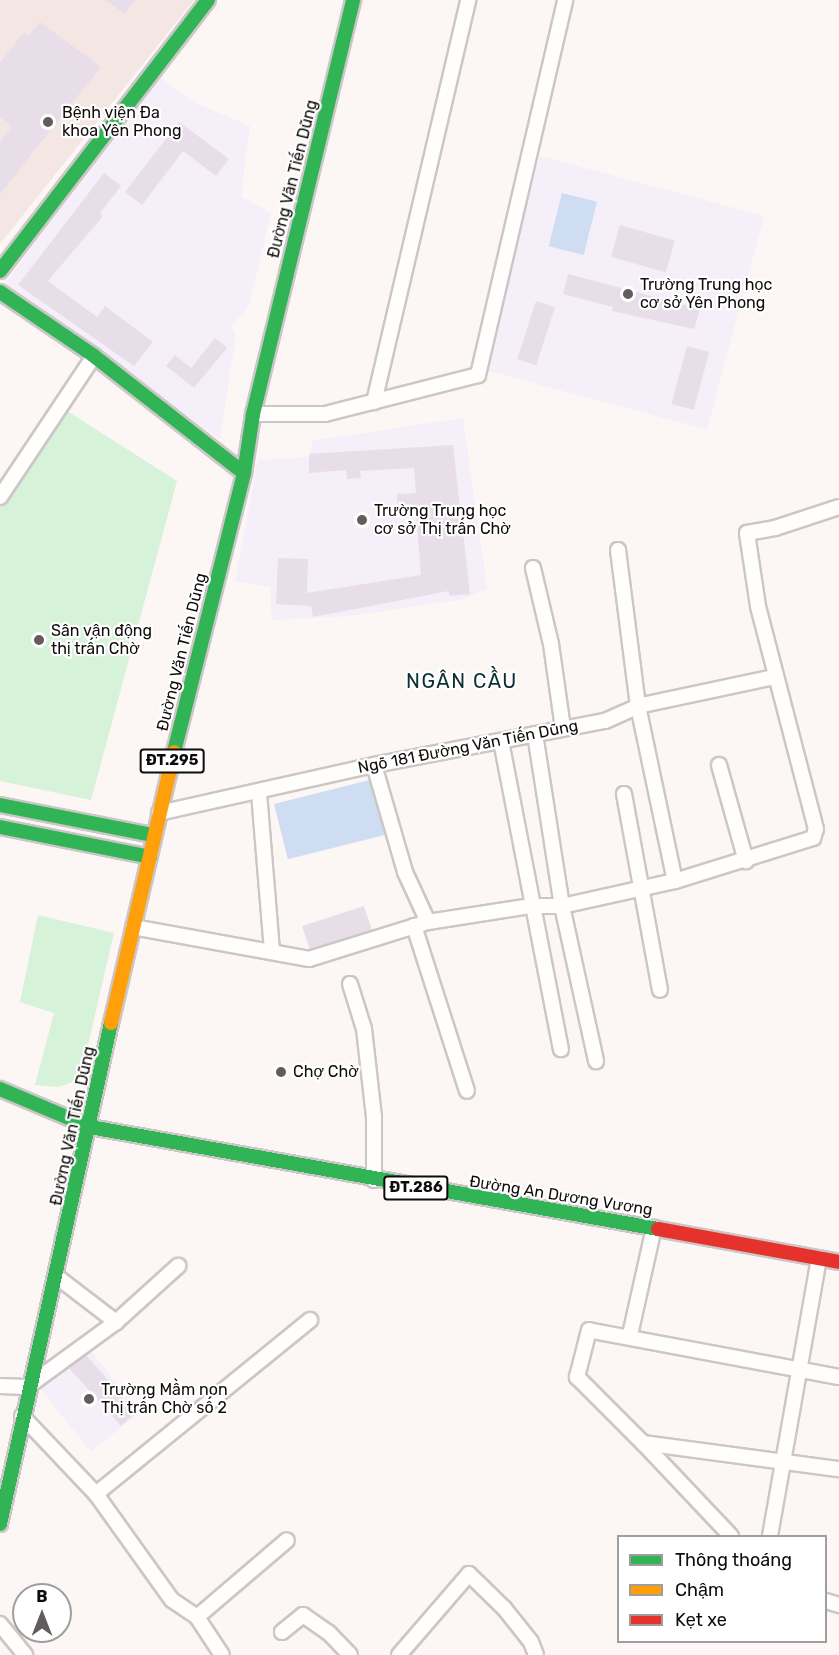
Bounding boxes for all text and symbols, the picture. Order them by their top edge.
street label: Đường Văn Tiến Dũng [264,98,322,260]
place label: Bệnh viện Đa khoa Yên Phong [62,103,182,141]
marker: Bệnh viện Đa khoa Yên Phong [39,113,57,131]
place label: Trường Trung học cơ sở Yên Phong [640,275,773,313]
marker: Trường Trung học cơ sở Yên Phong [621,287,635,301]
place label: Trường Trung học cơ sở Thị trấn Chờ [374,501,512,539]
marker: Trường Trung học cơ sở Thị trấn Chờ [355,513,369,527]
street label: Đường Văn Tiến Dũng [153,571,211,733]
place label: Sân vận động thị trấn Chờ [51,621,152,659]
marker: Sân vận động thị trấn Chờ [32,633,46,647]
district label: NGÂN CẦU [406,669,518,693]
street label: Ngõ 181 Đường Văn Tiến Dũng [356,716,580,778]
road number: ĐT.295 [139,749,205,773]
street label: Đường Văn Tiến Dũng [47,1044,99,1208]
place label: Chợ Chờ [293,1062,359,1082]
marker: Chợ Chờ [274,1065,288,1079]
street label: Đường An Dương Vương [468,1172,654,1220]
road number: ĐT.286 [383,1176,449,1200]
place label: Trường Mầm non Thị trấn Chờ số 2 [101,1380,228,1418]
marker: Trường Mầm non Thị trấn Chờ số 2 [82,1392,96,1406]
legend [617,1535,827,1643]
text: Thông thoáng [675,1549,792,1571]
text: Chậm [675,1579,724,1601]
north arrow [12,1583,72,1643]
text: B [36,1587,48,1606]
text: Kẹt xe [675,1609,727,1631]

